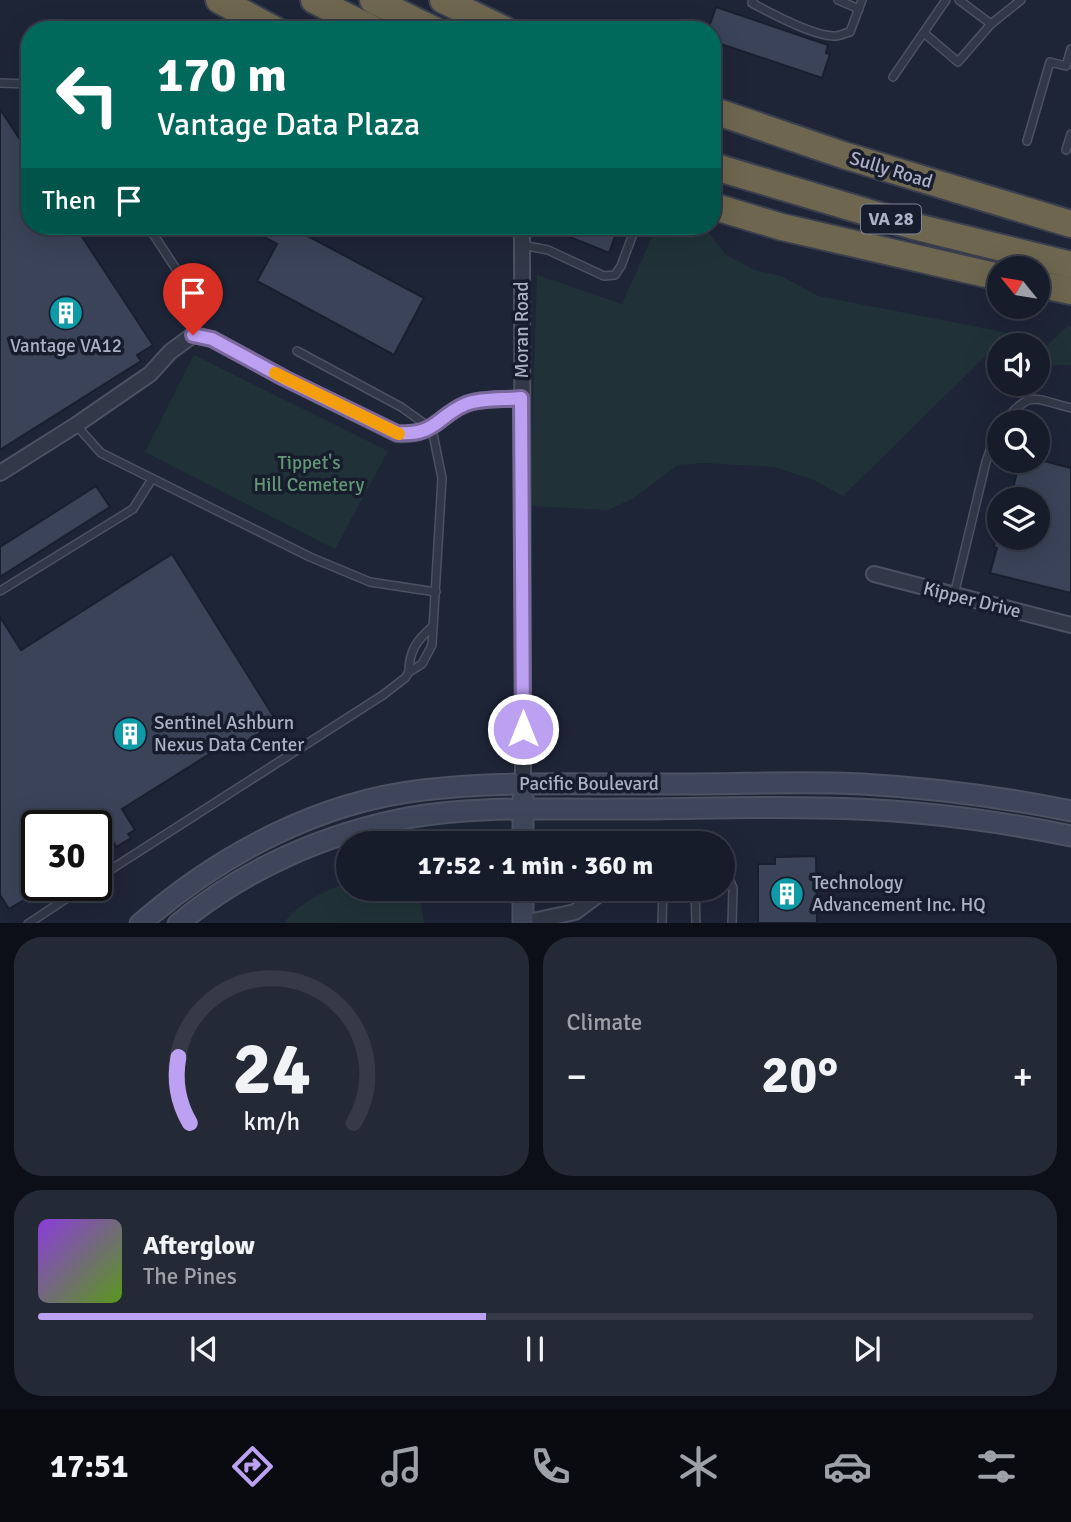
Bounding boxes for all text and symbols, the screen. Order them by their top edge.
text: 170 m [157,45,287,105]
icon: left [42,49,133,140]
text: Vantage Data Plaza [157,105,420,144]
street label: Sully Road [847,146,935,194]
icon: arrive [110,182,148,220]
text: Then [42,185,96,217]
road number: VA 28 [861,204,921,233]
north arrow [987,256,1050,318]
map controls [987,256,1050,550]
pin [163,263,223,335]
icon: arrive [174,274,212,312]
street label: Moran Road [510,282,534,378]
building icon: Vantage VA12 [47,294,85,332]
button: sound [987,333,1050,396]
place label: Vantage VA12 [10,334,122,358]
button: search [987,410,1050,473]
park label: Tippet's Hill Cemetery [254,451,365,497]
button: layers [987,487,1050,550]
street label: Kipper Drive [921,576,1023,624]
position arrow [486,692,560,766]
place label: Sentinel Ashburn Nexus Data Center [154,711,304,757]
building icon: Sentinel Ashburn Nexus Data Center [111,715,149,753]
street label: Pacific Boulevard [519,772,659,796]
speed limit sign: 30 [21,810,112,901]
text: 17:52 · 1 min · 360 m [418,850,653,882]
place label: Technology Advancement Inc. HQ [812,871,986,917]
building icon: Technology Advancement Inc. HQ [768,875,806,913]
text: Climate [567,1008,642,1037]
text: 24 [232,1025,311,1114]
text: 20° [761,1043,838,1107]
text: − [567,1053,587,1100]
text: + [1012,1053,1033,1100]
text: km/h [243,1105,300,1136]
text: Afterglow [143,1230,255,1262]
text: The Pines [143,1262,237,1291]
icon: previous [185,1330,223,1368]
icon: pause [516,1330,554,1368]
icon: next [848,1330,886,1368]
icon: directions [228,1442,277,1491]
icon: music [377,1442,426,1491]
icon: phone [526,1442,575,1491]
icon: climate [674,1442,723,1491]
icon: car [823,1442,872,1491]
icon: filters [972,1442,1021,1491]
text: 17:51 [50,1447,128,1486]

